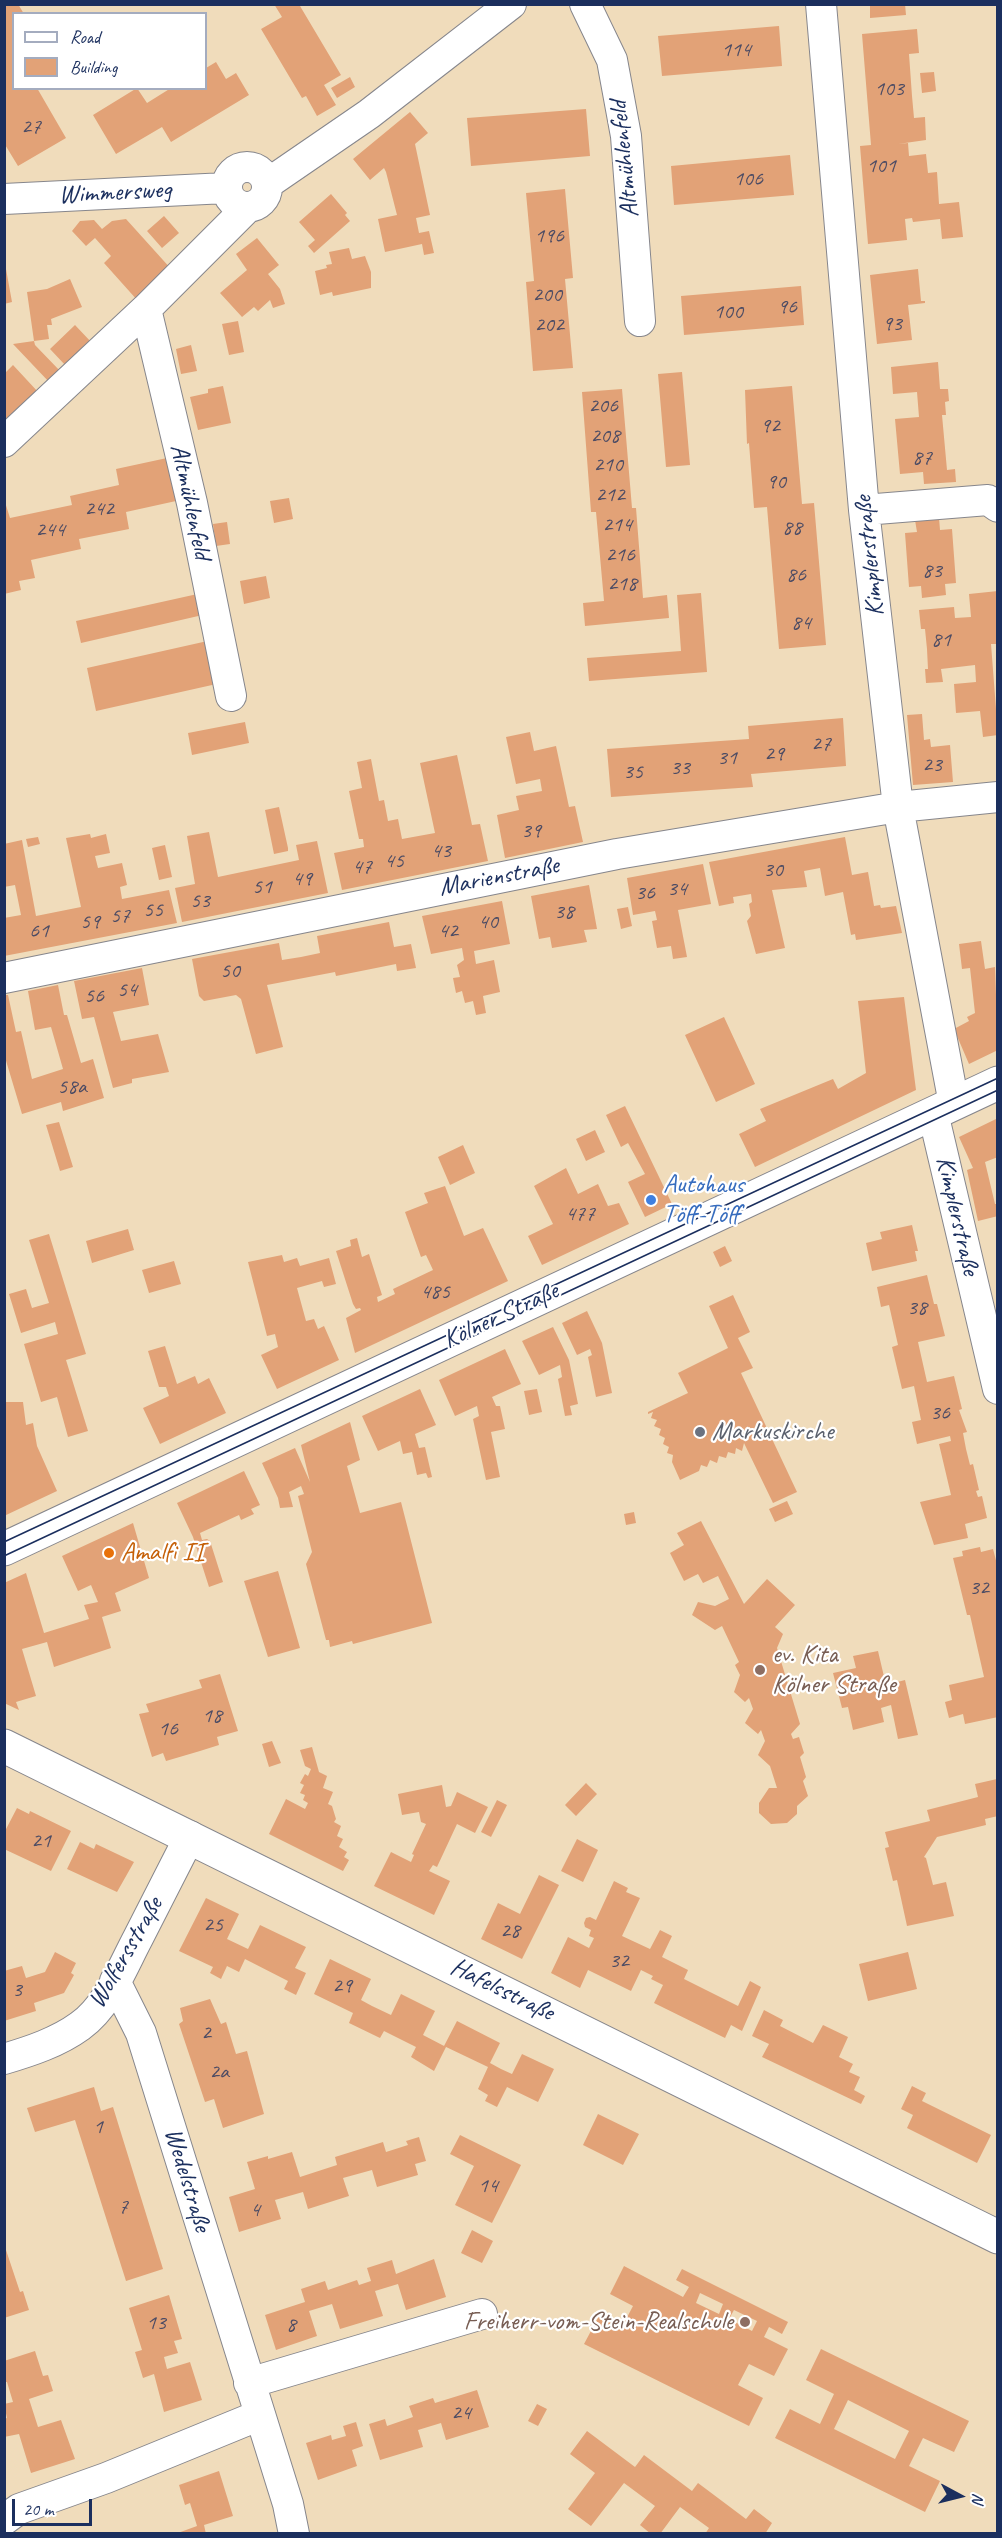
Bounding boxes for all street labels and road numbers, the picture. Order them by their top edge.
street label: Altmühlenfeld [603,99,647,219]
street label: Wimmersweg [58,174,172,212]
street label: Altmühlenfeld [163,441,217,563]
street label: Kimplerstraße [848,494,892,618]
street label: Marienstraße [436,850,562,904]
street label: Kimplerstraße [928,1154,986,1278]
street label: Kölner Straße [438,1276,564,1356]
street label: Wolfersstraße [82,1892,170,2014]
street label: Hafelsstraße [445,1952,559,2028]
street label: Wedelstraße [156,2124,218,2236]

